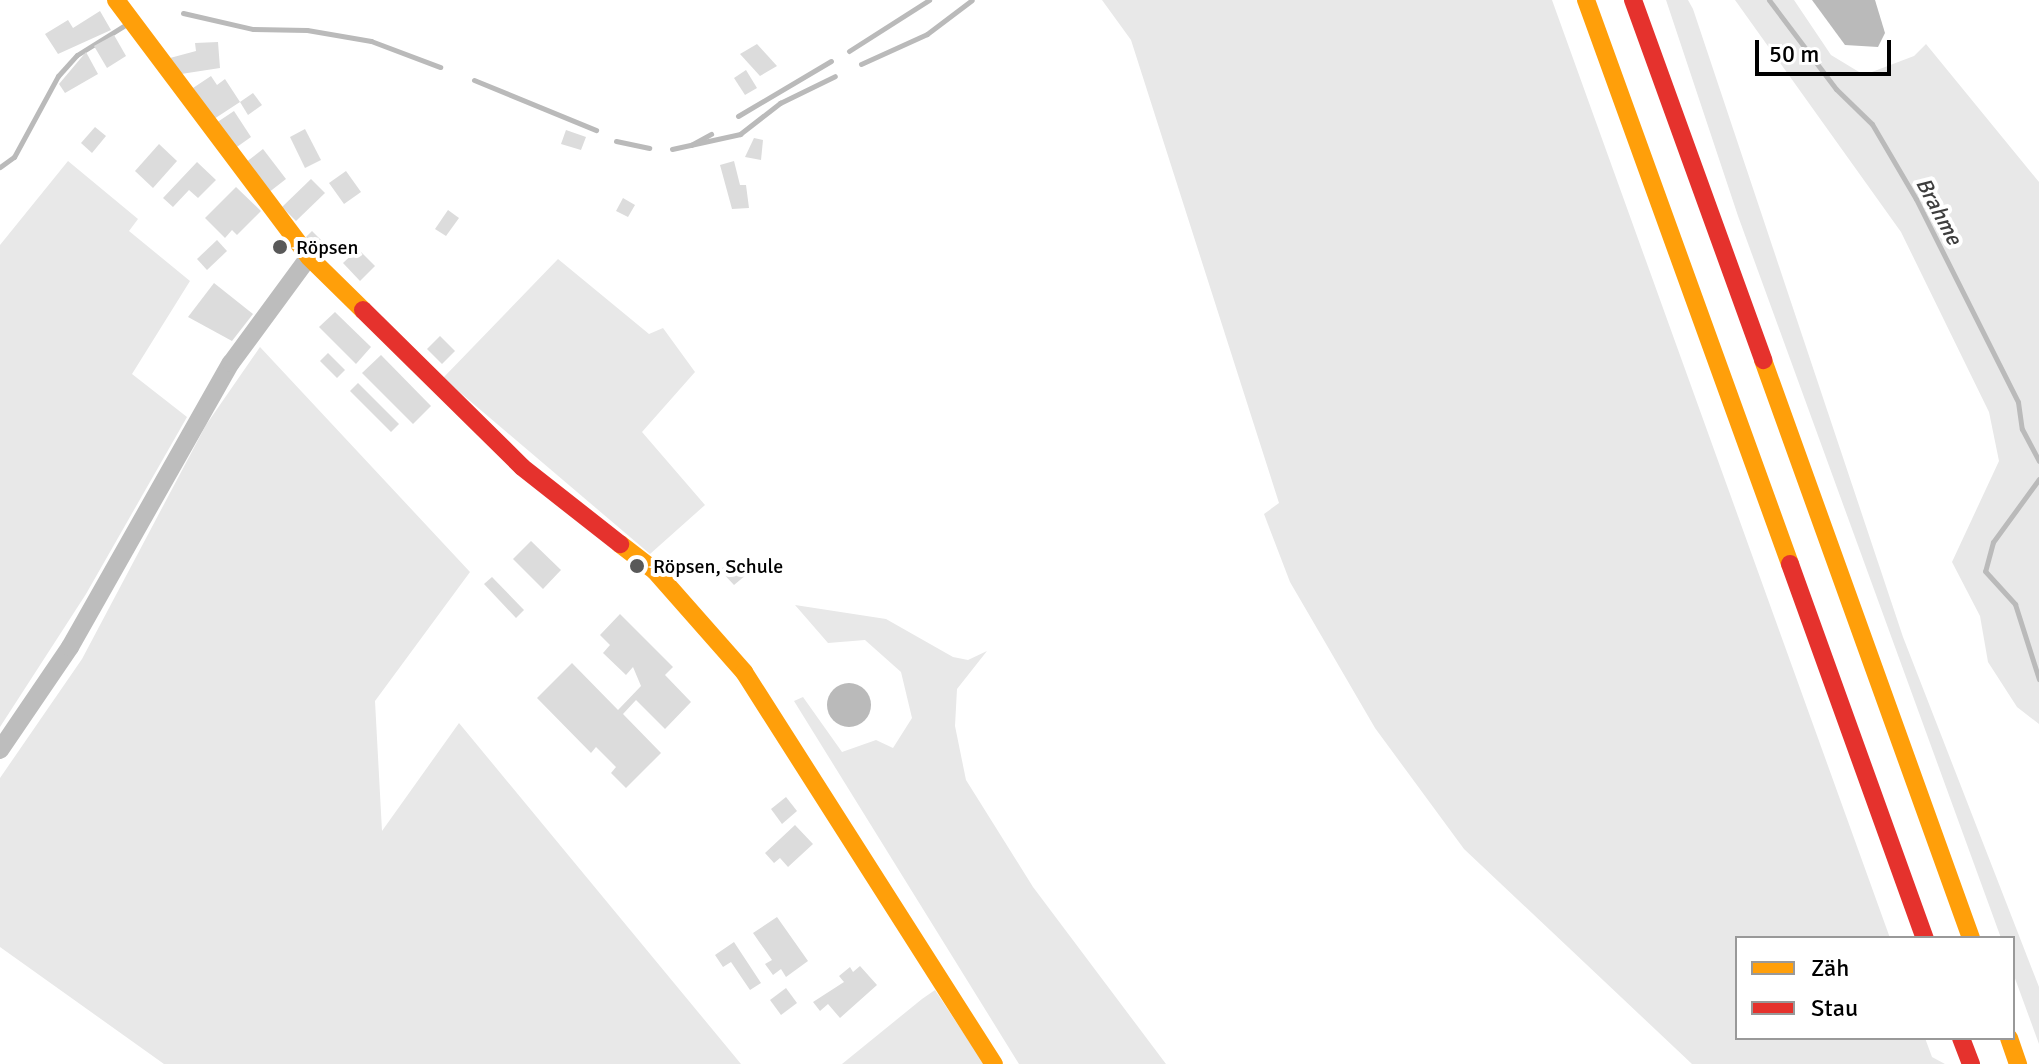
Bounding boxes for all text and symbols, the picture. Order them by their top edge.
scale bar [1759,24,1895,74]
text: 50 m [1769,39,1819,69]
water label: Brahme [1910,173,1968,249]
place label: Röpsen [296,235,358,259]
marker: Röpsen [271,238,289,256]
place label: Röpsen, Schule [653,554,783,578]
marker: Röpsen, Schule [628,557,646,575]
legend [1735,936,2015,1040]
text: Zäh [1811,953,1849,983]
text: Stau [1811,993,1858,1023]

